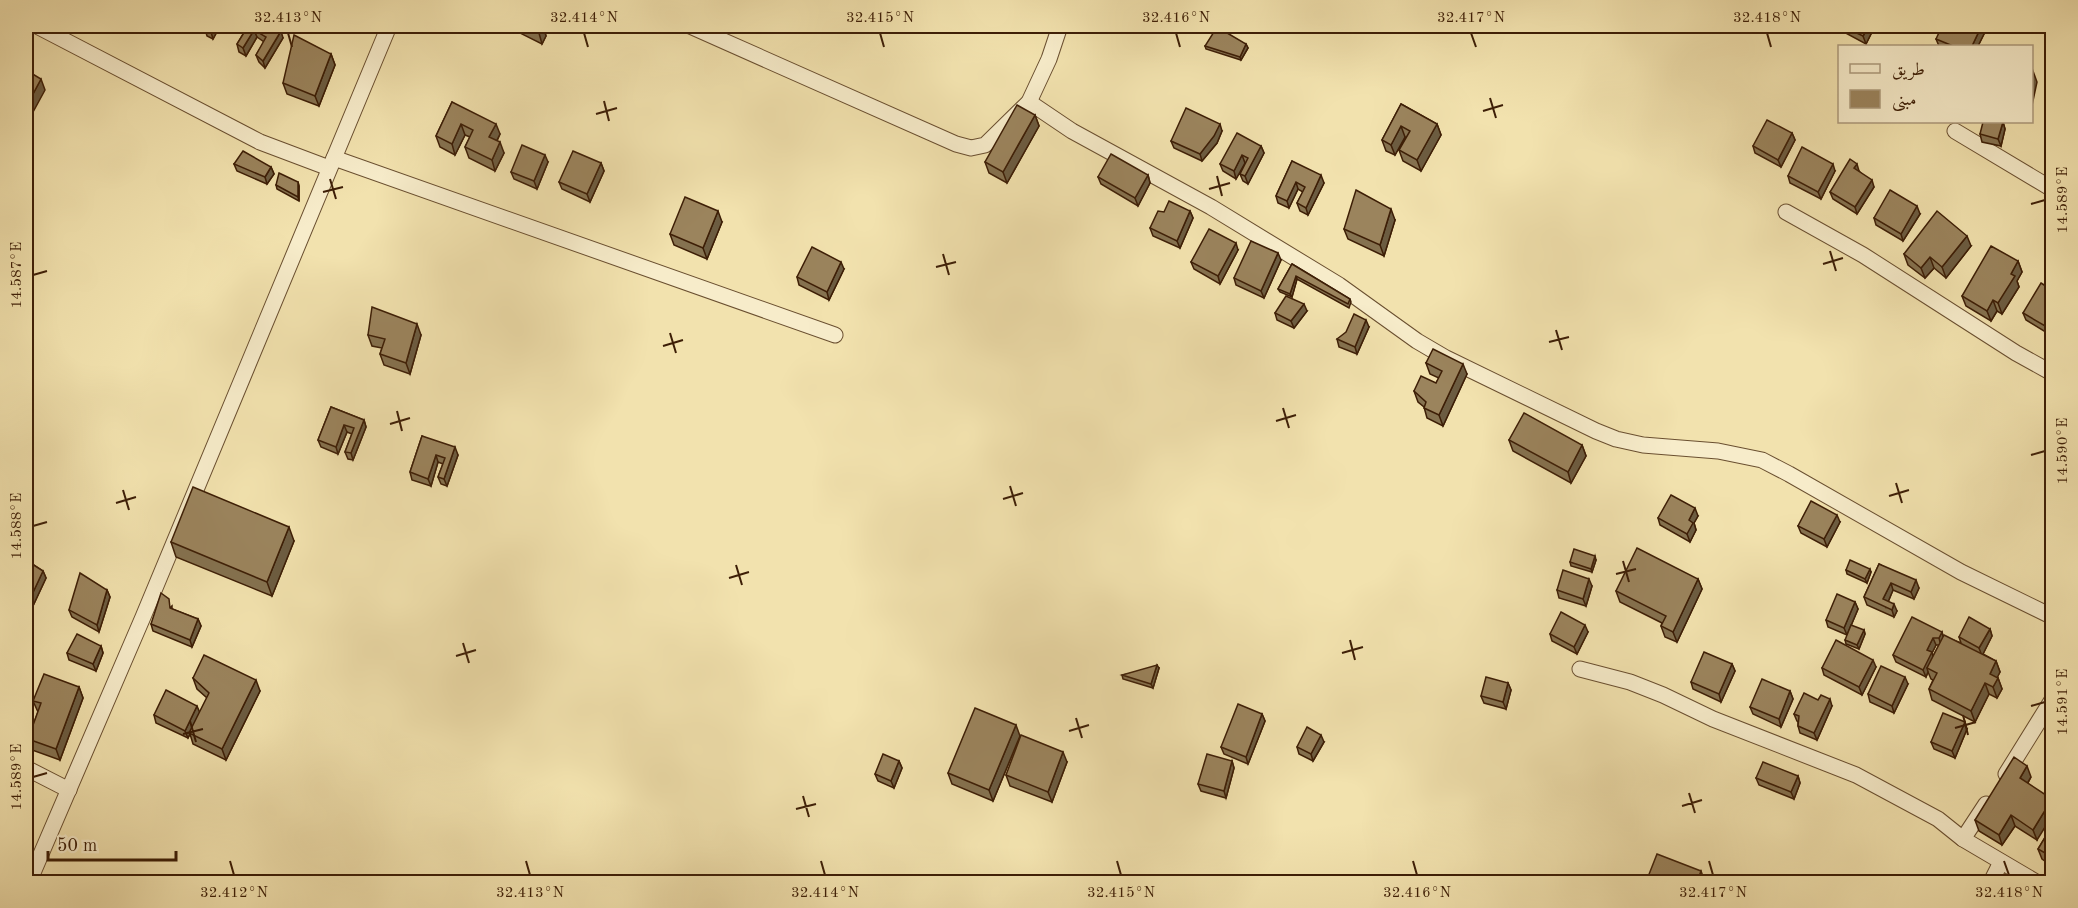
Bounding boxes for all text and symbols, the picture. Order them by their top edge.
text: 32.413°N [254,11,322,26]
text: 32.414°N [550,11,618,26]
text: 32.415°N [846,11,914,26]
text: 32.416°N [1142,11,1210,26]
text: 32.417°N [1437,11,1505,26]
text: 32.418°N [1733,11,1801,26]
legend [1838,45,2033,123]
text: طريق [1892,61,1925,81]
text: مبنى [1892,91,1917,112]
text: 14.589°E [2056,167,2071,233]
text: 14.587°E [10,242,25,308]
text: 14.590°E [2056,418,2071,484]
text: 14.588°E [10,493,25,559]
text: 14.591°E [2056,669,2071,735]
text: 14.589°E [10,744,25,810]
scale bar [48,824,176,862]
text: 50 m [57,837,97,855]
text: 32.412°N [200,886,268,901]
text: 32.413°N [496,886,564,901]
text: 32.414°N [791,886,859,901]
text: 32.415°N [1087,886,1155,901]
text: 32.416°N [1383,886,1451,901]
text: 32.417°N [1679,886,1747,901]
text: 32.418°N [1975,886,2043,901]

